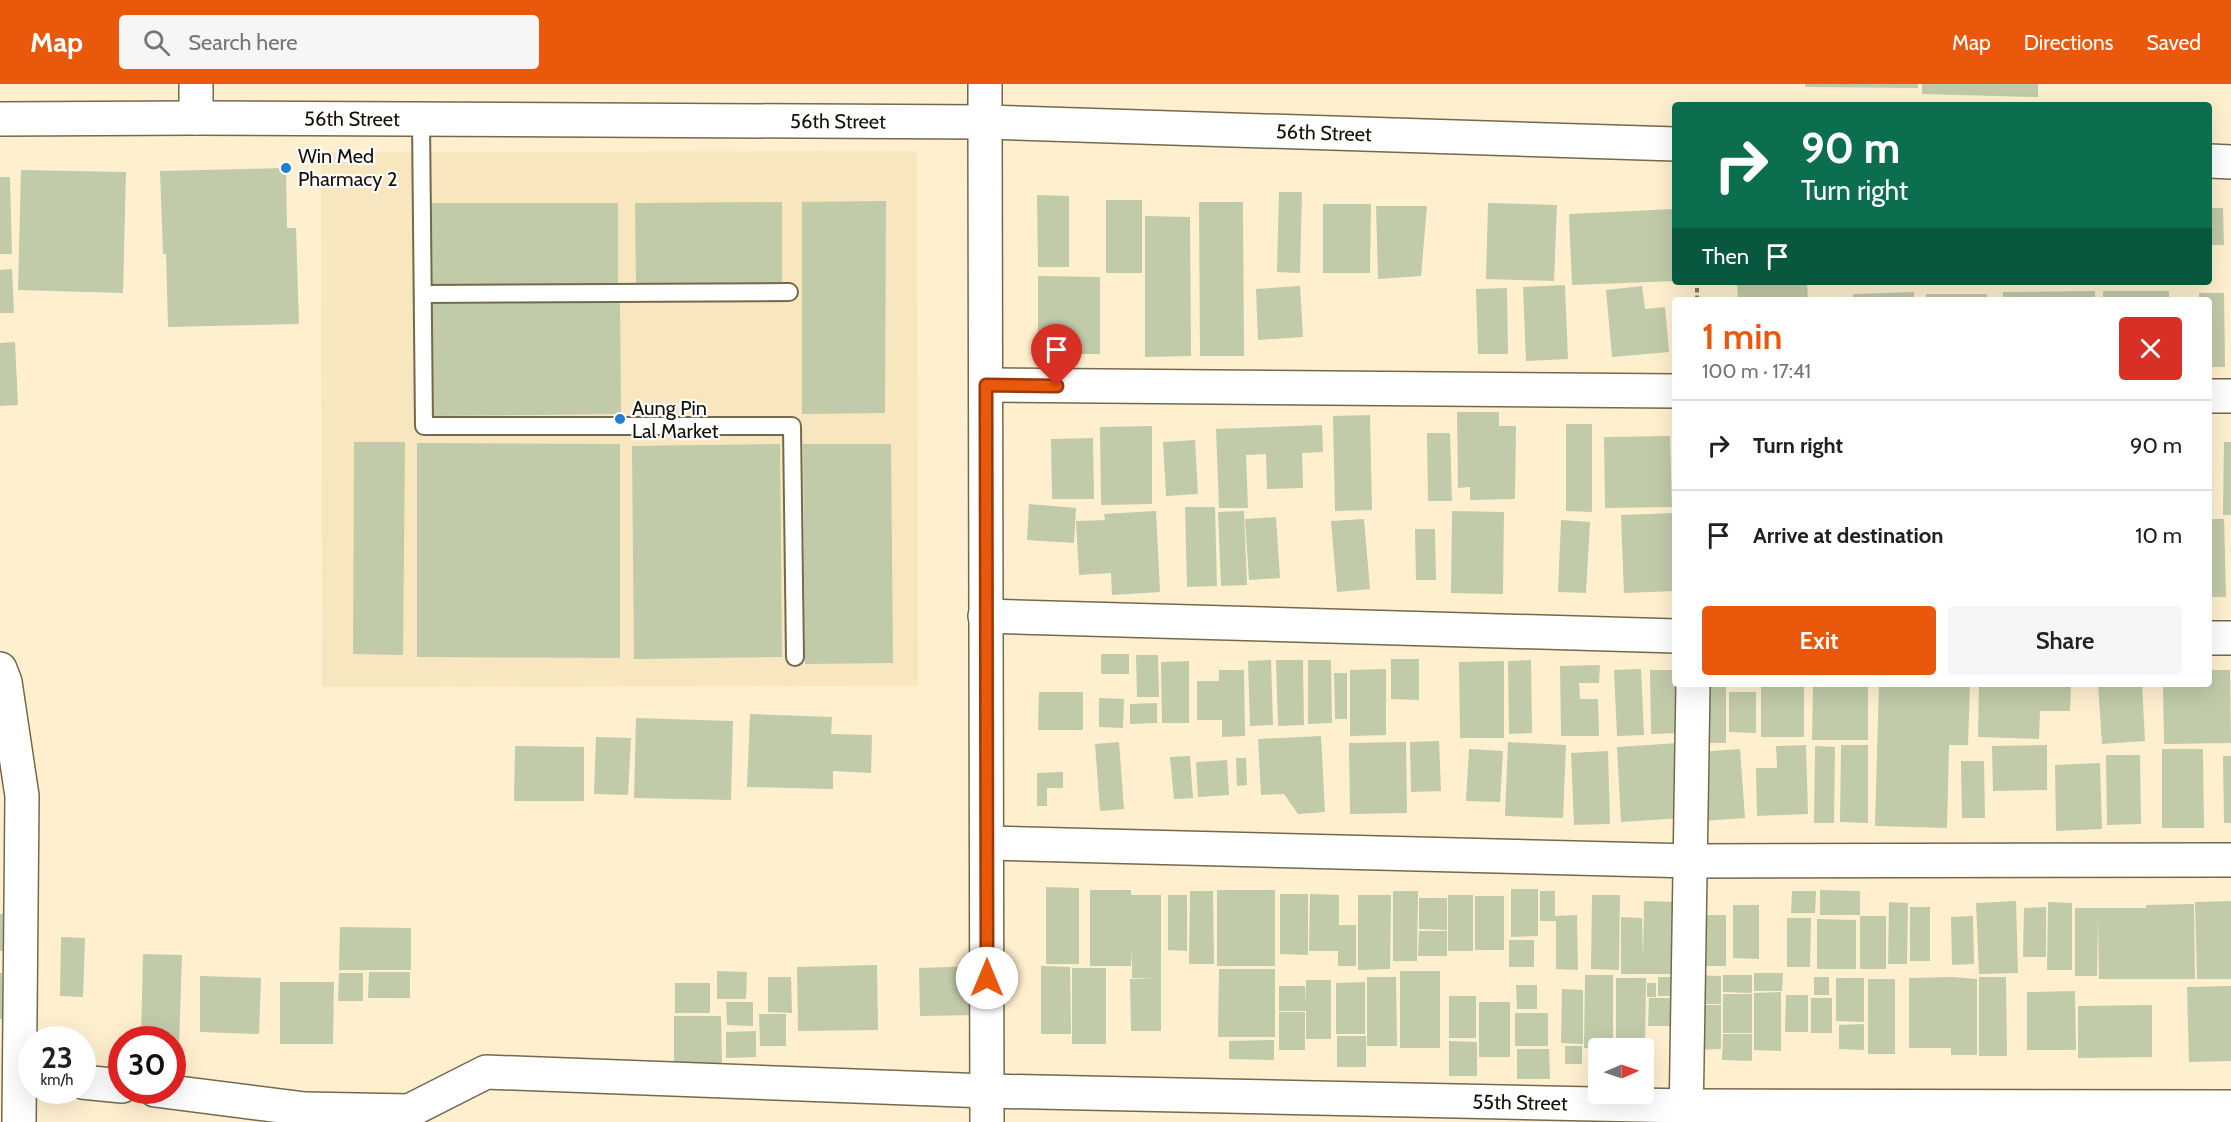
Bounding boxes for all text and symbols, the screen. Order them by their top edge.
search box [119,15,539,69]
text: Map [30,25,83,59]
icon: search [140,26,173,59]
text: Search here [188,29,297,56]
text: Map [1952,30,1991,55]
text: Directions [2024,30,2113,55]
text: Saved [2146,30,2201,55]
street label: 56th Street [304,107,400,131]
street label: 56th Street [790,109,886,133]
street label: 56th Street [1276,119,1372,146]
text: 90 m [1801,122,1900,174]
icon: right [1702,126,1780,204]
place label: Win Med Pharmacy 2 [298,144,397,191]
marker: Win Med Pharmacy 2 [279,161,293,175]
text: Turn right [1801,174,1908,207]
icon: arrive [1761,240,1794,273]
text: Then [1702,243,1749,270]
text: 1 min [1702,314,1782,358]
button: close [2119,317,2182,380]
pin [1031,324,1082,386]
icon: arrive [1040,333,1073,366]
text: 100 m · 17:41 [1702,359,1811,383]
place label: Aung Pin Lal Market [632,396,719,443]
marker: Aung Pin Lal Market [613,412,627,426]
icon: right [1702,429,1735,462]
text: Turn right [1753,432,1843,459]
text: 90 m [2130,432,2182,459]
icon: arrive [1702,519,1735,552]
text: Arrive at destination [1753,522,1943,549]
text: 10 m [2135,522,2182,549]
button: Exit [1702,606,1936,675]
button: Share [1948,606,2182,675]
position arrow [955,946,1019,1010]
speed limit sign: 30 [108,1026,186,1104]
north arrow [1588,1038,1654,1104]
map controls [1588,1038,1654,1104]
text: 23 [41,1039,73,1076]
text: km/h [41,1071,73,1089]
street label: 55th Street [1472,1089,1568,1115]

